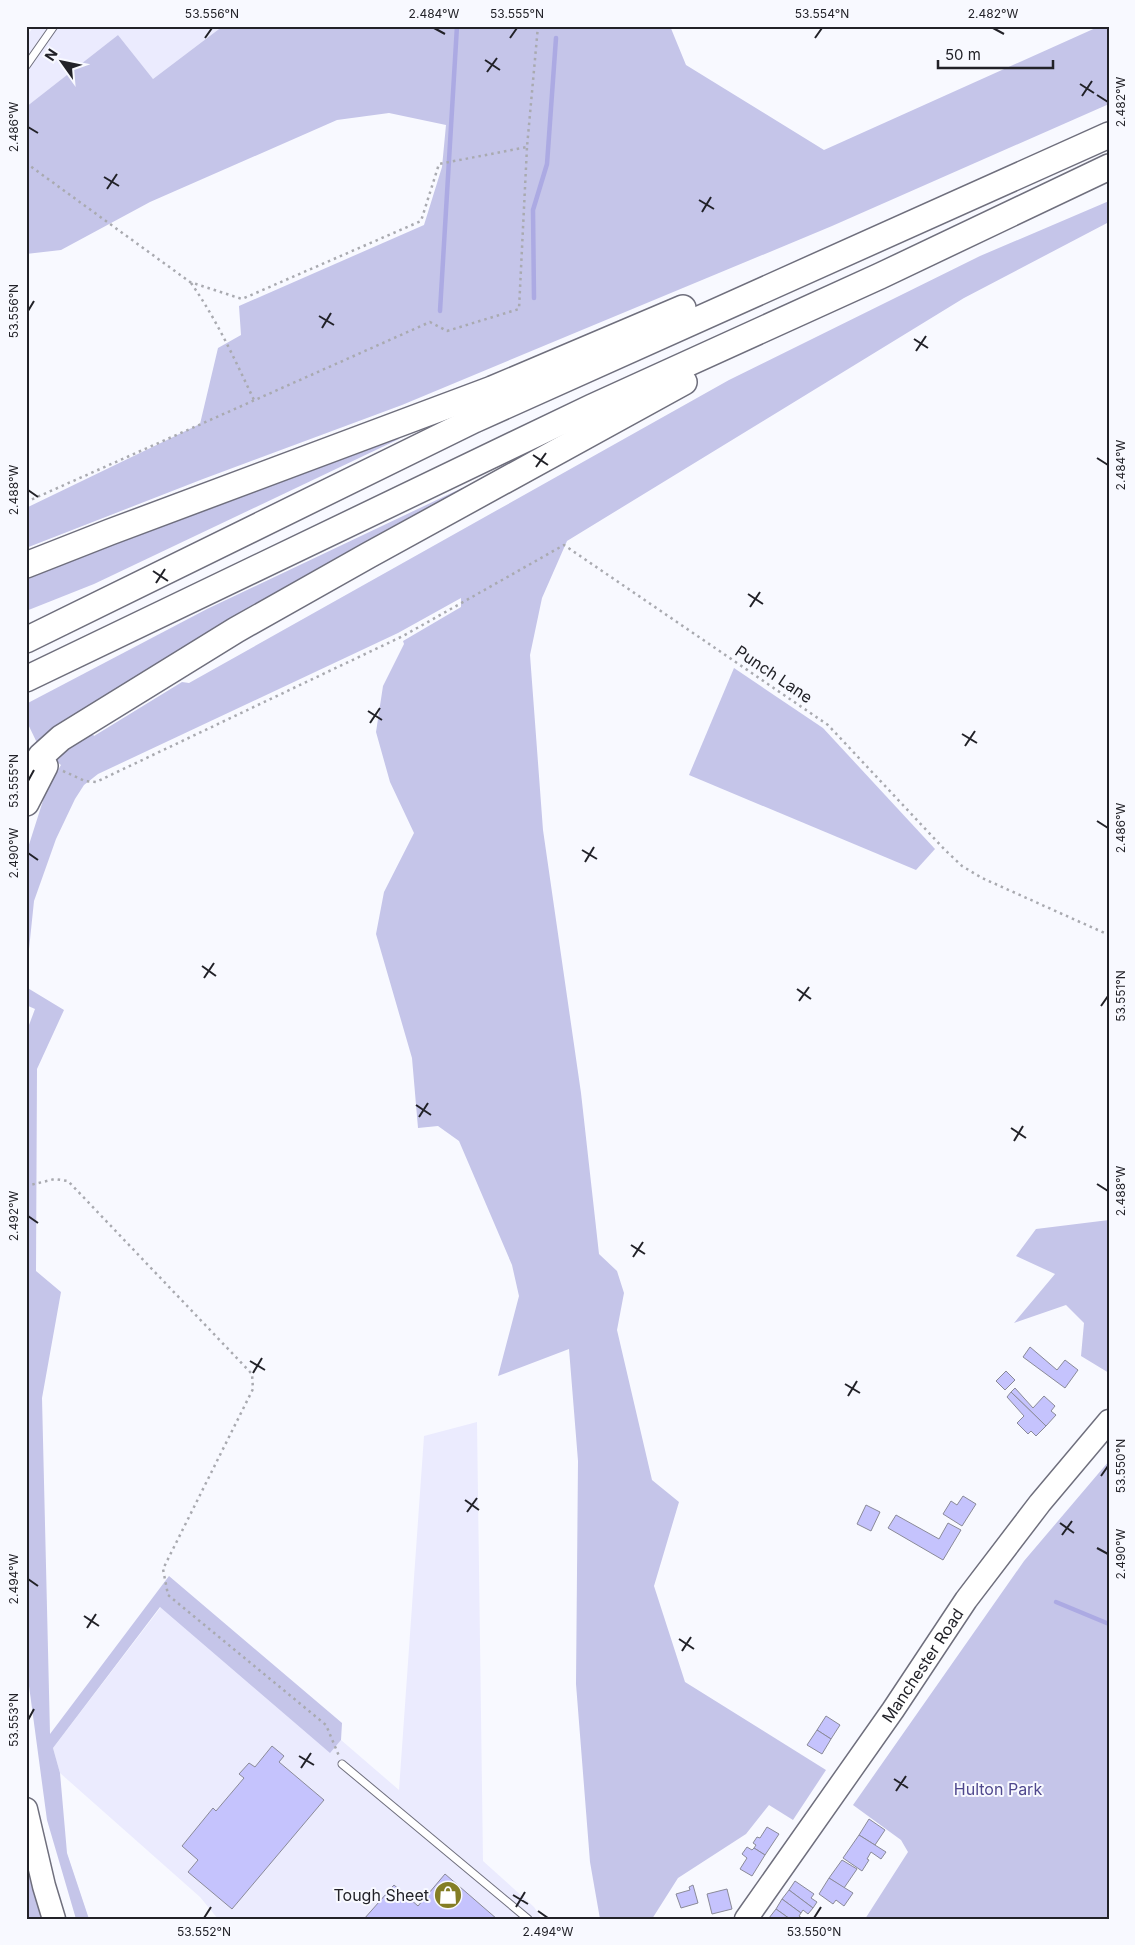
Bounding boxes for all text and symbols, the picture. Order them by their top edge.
text: 53.556°N [185,6,239,21]
text: 2.484°W [409,6,460,21]
text: 53.555°N [490,6,544,21]
text: 53.554°N [795,6,849,21]
text: 2.482°W [968,6,1018,21]
north arrow [38,38,88,88]
scale bar [938,38,1052,70]
text: 50 m [945,45,981,64]
text: N [41,46,61,64]
text: 2.482°W [1113,77,1128,127]
text: 2.486°W [6,101,21,152]
text: 53.556°N [6,284,21,338]
text: 2.484°W [1113,439,1128,490]
text: 2.488°W [6,465,21,515]
street label: Punch Lane [731,641,817,707]
text: 53.555°N [6,754,21,808]
text: 2.486°W [1113,802,1128,853]
text: 2.490°W [6,827,21,878]
text: 53.551°N [1113,970,1128,1022]
text: 2.488°W [1113,1166,1128,1216]
text: 2.492°W [6,1191,21,1241]
text: 53.550°N [1113,1439,1128,1493]
text: 2.490°W [1113,1528,1128,1579]
text: 2.494°W [6,1553,21,1604]
street label: Manchester Road [877,1605,968,1726]
text: 53.553°N [6,1693,21,1747]
park label: Hulton Park [954,1779,1042,1799]
shop icon: Tough Sheet [433,1880,463,1910]
place label: Tough Sheet [333,1885,429,1905]
text: 53.552°N [177,1924,231,1939]
text: 2.494°W [523,1924,574,1939]
text: 53.550°N [787,1924,841,1939]

